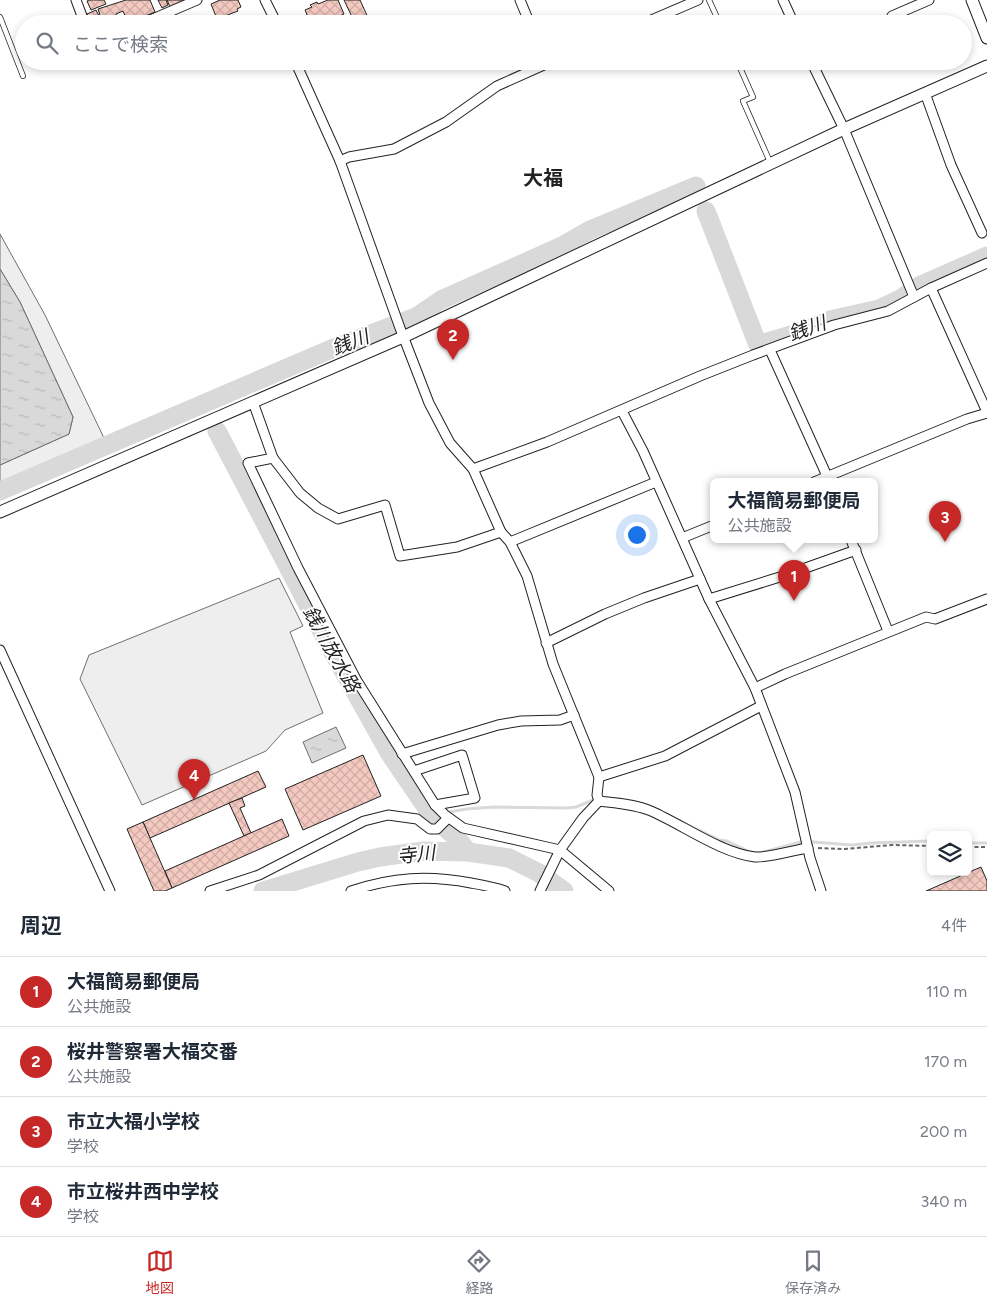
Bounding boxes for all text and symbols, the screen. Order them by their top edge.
search box [15,15,972,70]
icon: search [33,29,61,57]
text: ここで検索 [73,33,168,56]
district label: 大福 [523,166,563,190]
water label: 銭川 [785,311,831,346]
pin: 2 [437,319,469,360]
water label: 銭川 [328,324,374,360]
popup [710,478,878,543]
text: 大福簡易郵便局 [727,489,861,512]
pin: 3 [929,501,961,542]
text: 公共施設 [727,516,792,535]
your location [624,522,650,548]
pin: 1 [778,560,810,601]
water label: 銭川放水路 [298,602,366,698]
pin: 4 [178,759,210,800]
map controls [927,831,972,876]
button: layers [927,831,972,876]
water label: 寺川 [396,841,438,868]
text: 周辺 [20,913,62,938]
text: 4件 [941,916,967,935]
text: 大福簡易郵便局 [67,970,200,993]
text: 1 [33,982,39,1001]
text: 110 m [926,982,967,1001]
text: 公共施設 [67,997,131,1016]
text: 桜井警察署大福交番 [67,1040,238,1063]
text: 2 [31,1052,41,1071]
text: 170 m [924,1052,967,1071]
text: 公共施設 [67,1067,131,1086]
text: 市立大福小学校 [67,1110,200,1133]
text: 3 [32,1122,40,1141]
text: 200 m [920,1122,967,1141]
text: 学校 [67,1137,99,1156]
text: 市立桜井西中学校 [67,1180,219,1203]
text: 4 [31,1192,41,1211]
text: 340 m [921,1192,967,1211]
text: 学校 [67,1207,99,1226]
tab: 地図 [146,1247,174,1297]
tab: 経路 [465,1247,493,1297]
tab: 保存済み [785,1247,841,1297]

